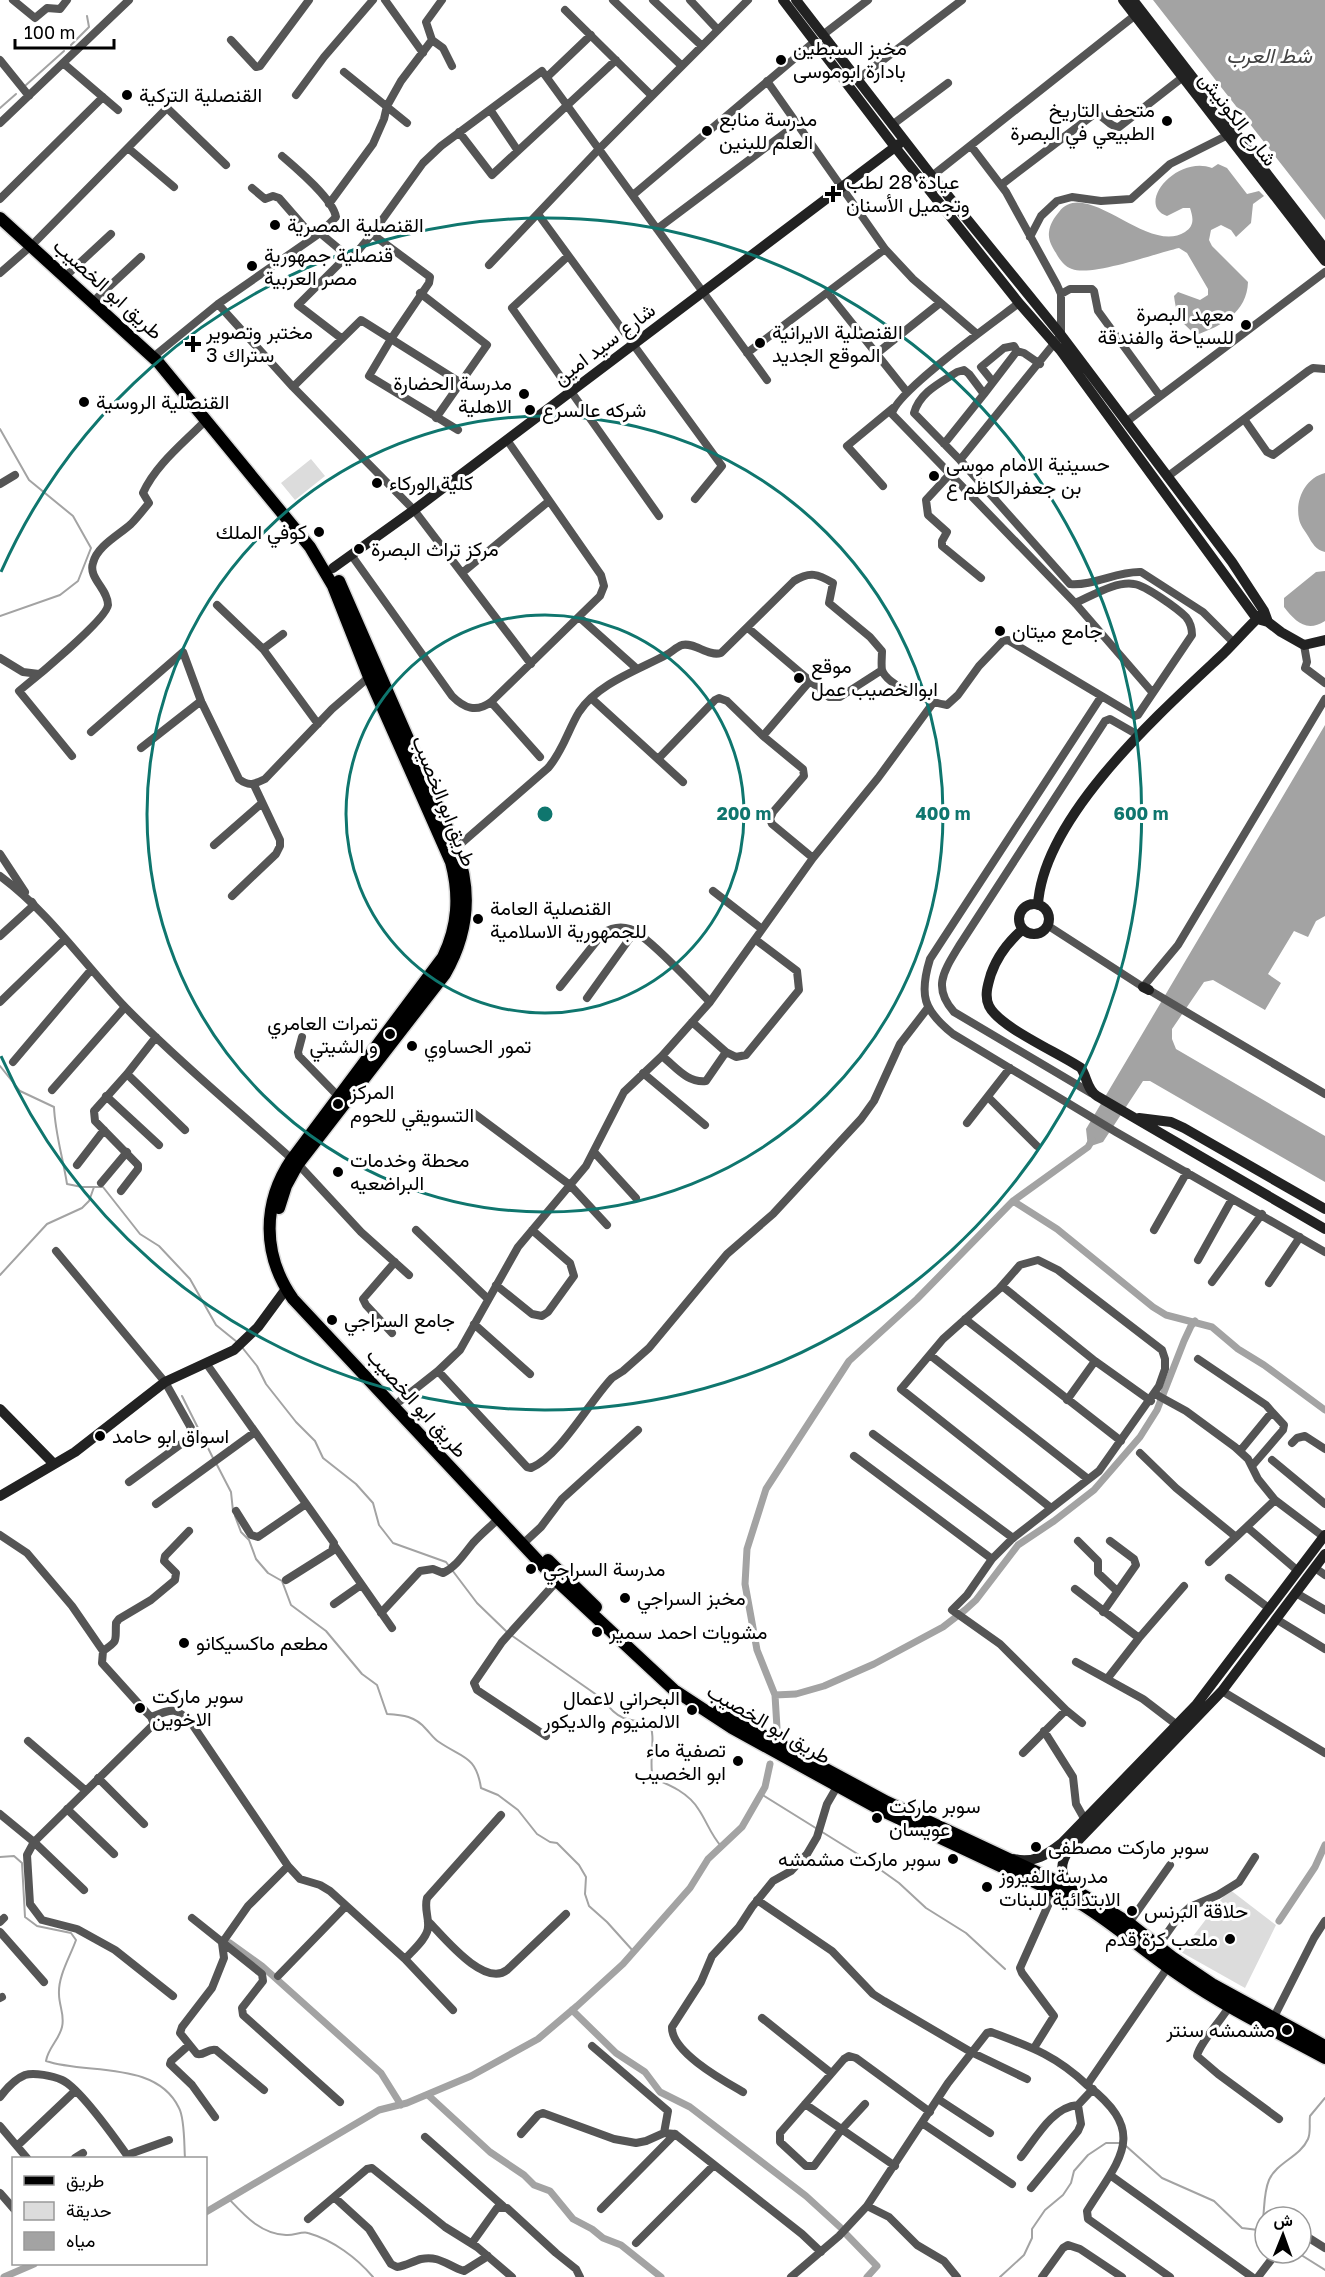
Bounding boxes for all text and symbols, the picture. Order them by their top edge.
scale bar [15,12,114,50]
text: 100 m [24,21,75,43]
place label: مخبز السبطين بادارة ابوموسى [793,35,907,84]
water label: شط العرب [1226,42,1312,69]
marker: مخبز السبطين بادارة ابوموسى [774,53,788,67]
street label: شارع الكونيش [1192,67,1283,172]
place label: القنصلية التركية [139,82,262,108]
marker: القنصلية التركية [120,88,134,102]
place label: متحف التاريخ الطبيعي في البصرة [1010,97,1155,150]
place label: مدرسة منابع العلم للبنين [719,106,817,155]
marker: متحف التاريخ الطبيعي في البصرة [1160,114,1174,128]
marker: مدرسة منابع العلم للبنين [700,124,714,138]
place label: عيادة 28 لطب وتجميل الأسنان [846,169,970,218]
marker: عيادة 28 لطب وتجميل الأسنان [824,185,842,203]
place label: القنصلية المصرية [287,212,424,238]
marker: القنصلية المصرية [268,218,282,232]
street label: طريق ابو الخصيب [48,233,168,345]
place label: قنصلية جمهورية مصر العربية [264,242,393,291]
marker: قنصلية جمهورية مصر العربية [245,259,259,273]
street label: شارع سيد امين [548,297,661,392]
place label: معهد البصرة للسياحة والفندقة [1098,301,1234,350]
marker: معهد البصرة للسياحة والفندقة [1239,318,1253,332]
place label: مختبر وتصوير ستراك 3 [205,319,313,368]
place label: القنصلية الايرانية الموقع الجديد [772,319,903,369]
marker: مختبر وتصوير ستراك 3 [184,335,202,353]
marker: القنصلية الايرانية الموقع الجديد [753,336,767,350]
place label: مدرسة الحضارة الاهلية [393,370,512,418]
marker: مدرسة الحضارة الاهلية [517,387,531,401]
place label: القنصلية الروسية [96,389,229,415]
marker: القنصلية الروسية [77,395,91,409]
place label: شركه عالسرع [542,397,646,424]
marker: شركه عالسرع [523,403,537,417]
place label: حسينية الامام موسى بن جعفرالكاظم ع [946,451,1110,501]
marker: حسينية الامام موسى بن جعفرالكاظم ع [927,469,941,483]
place label: كلية الوركاء [389,470,473,496]
marker: كلية الوركاء [370,476,384,490]
place label: كوفي الملك [216,519,307,549]
marker: كوفي الملك [312,525,326,539]
place label: مركز تراث البصرة [371,536,499,562]
marker: مركز تراث البصرة [352,542,366,556]
place label: جامع ميتان [1012,618,1103,645]
marker: جامع ميتان [993,624,1007,638]
place label: موقع ابوالخصيب عمل [811,653,938,702]
marker: موقع ابوالخصيب عمل [792,671,806,685]
street label: طريق ابو الخصيب [406,732,482,870]
text: 200 m [717,802,771,824]
text: 400 m [916,802,970,824]
text: 600 m [1113,802,1169,824]
centre of rings [535,804,555,824]
place label: القنصلية العامة للجمهورية الاسلامية [490,895,647,944]
marker: القنصلية العامة للجمهورية الاسلامية [471,912,485,926]
place label: تمرات العامري و الشيتي [267,1010,378,1063]
marker: تمرات العامري و الشيتي [383,1027,397,1041]
place label: تمور الحساوي [424,1033,532,1063]
marker: تمور الحساوي [405,1039,419,1053]
place label: المركز التسويقي للحوم [349,1079,474,1132]
marker: المركز التسويقي للحوم [331,1097,345,1111]
place label: محطة وخدمات البراضعيه [350,1147,469,1196]
marker: محطة وخدمات البراضعيه [331,1165,345,1179]
place label: جامع السراجي [344,1307,455,1337]
marker: جامع السراجي [325,1313,339,1327]
street label: طريق ابو الخصيب [361,1343,473,1463]
place label: اسواق ابو حامد [112,1423,229,1449]
marker: اسواق ابو حامد [93,1429,107,1443]
place label: مدرسة السراجي [543,1556,665,1586]
marker: مدرسة السراجي [524,1562,538,1576]
place label: مخبز السراجي [637,1585,746,1615]
marker: مخبز السراجي [618,1591,632,1605]
place label: مشويات احمد سمير [608,1619,767,1645]
marker: مشويات احمد سمير [590,1625,604,1639]
place label: مطعم ماكسيكانو [196,1630,328,1656]
marker: مطعم ماكسيكانو [177,1636,191,1650]
street label: طريق ابو الخصيب [702,1678,836,1770]
place label: سوبر ماركت الاخوين [152,1683,244,1732]
place label: البحراني لاعمال الالمنيوم والديكور [543,1685,680,1734]
marker: سوبر ماركت الاخوين [133,1701,147,1715]
marker: البحراني لاعمال الالمنيوم والديكور [685,1703,699,1717]
place label: تصفية ماء ابو الخصيب [634,1737,726,1786]
marker: تصفية ماء ابو الخصيب [731,1754,745,1768]
place label: سوبر ماركت عويسان [889,1793,981,1842]
marker: سوبر ماركت عويسان [870,1811,884,1825]
place label: سوبر ماركت مصطفى [1048,1834,1209,1860]
marker: سوبر ماركت مصطفى [1029,1840,1043,1854]
place label: سوبر ماركت مشمشه [778,1846,941,1872]
marker: سوبر ماركت مشمشه [946,1852,960,1866]
place label: مدرسة الفيروز الابتدائية للبنات [998,1863,1121,1911]
marker: مدرسة الفيروز الابتدائية للبنات [980,1880,994,1894]
place label: حلاقة البرنس [1144,1898,1248,1924]
marker: حلاقة البرنس [1125,1904,1139,1918]
place label: ملعب كرة قدم [1105,1926,1218,1952]
marker: ملعب كرة قدم [1223,1932,1237,1946]
place label: مشمشه سنتر [1165,2017,1275,2043]
marker: مشمشه سنتر [1280,2023,1294,2037]
legend [12,2157,207,2265]
text: طريق [66,2169,104,2192]
text: حديقة [66,2199,112,2221]
north arrow [1253,2205,1313,2265]
text: ش [1273,2210,1293,2230]
text: مياه [66,2229,95,2251]

